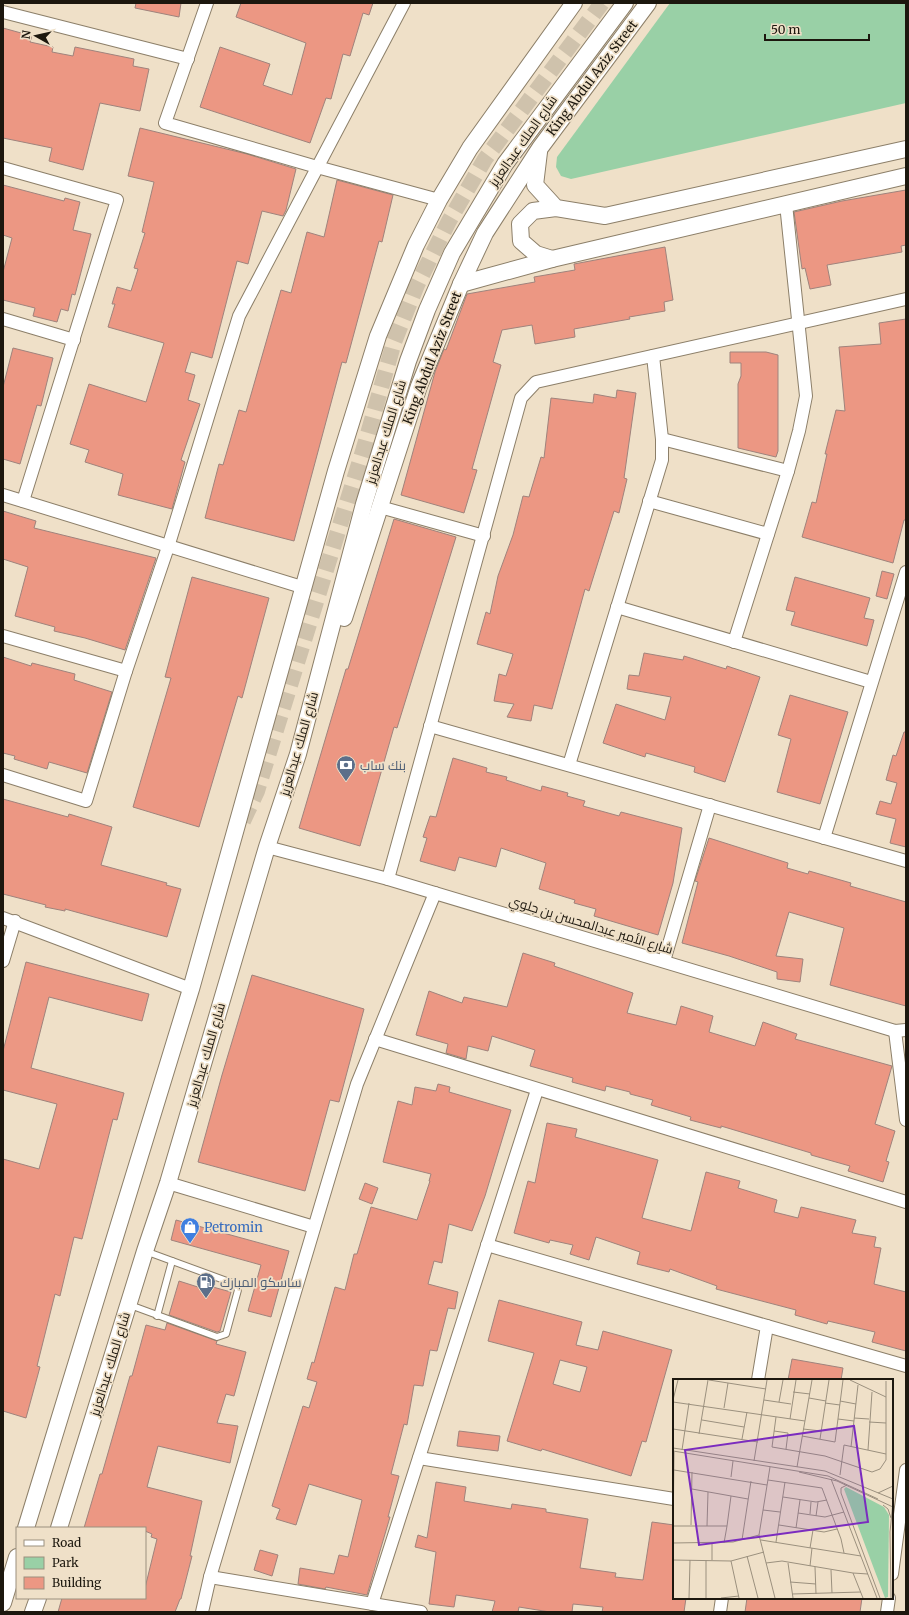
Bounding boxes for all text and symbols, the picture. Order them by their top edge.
north arrow [16,16,56,56]
scale bar [765,16,869,42]
street label: King Abdul Aziz Street [543,17,641,139]
text: 50 m [771,22,800,37]
text: N [19,29,34,40]
street label: شارع الملك عبدالعزيز [485,92,561,191]
street label: King Abdul Aziz Street [399,289,465,427]
street label: شارع الملك عبدالعزيز [362,378,410,487]
street label: شارع الملك عبدالعزيز [276,690,322,799]
bank icon: بنك ساب [335,754,357,782]
place label: بنك ساب [360,757,406,774]
street label: شارع الأمير عبدالمحسن بن جلوي [506,892,675,960]
street label: شارع الملك عبدالعزيز [183,1001,229,1110]
shop icon: Petromin [179,1216,201,1244]
place label: Petromin [204,1219,263,1236]
fuel station icon: ساسكو المبارك [195,1271,217,1299]
place label: ساسكو المبارك [220,1274,302,1291]
street label: شارع الملك عبدالعزيز [86,1310,134,1419]
inset map [673,1379,893,1599]
legend [16,1527,146,1599]
text: Road [52,1535,81,1550]
text: Park [52,1555,79,1570]
text: Building [52,1575,102,1590]

